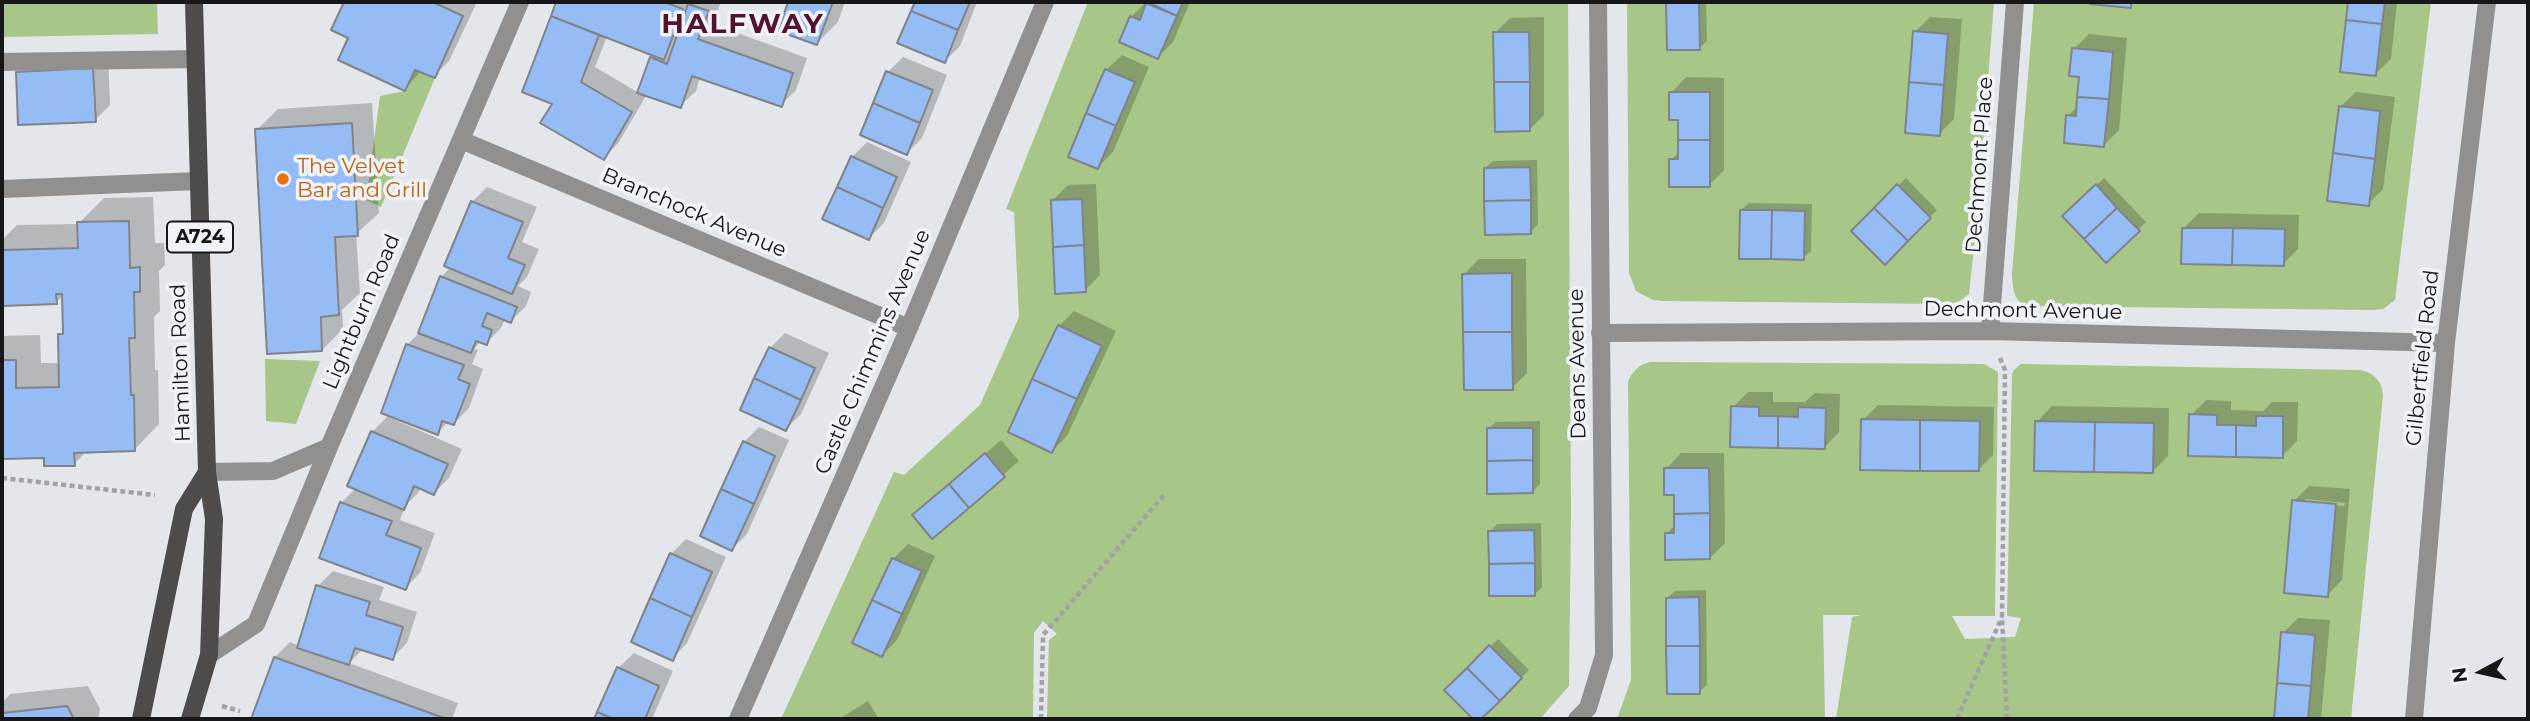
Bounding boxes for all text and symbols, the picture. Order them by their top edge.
district label: HALFWAY [662,8,824,42]
street label: Dechmont Place [1961,76,1999,254]
place label: The Velvet Bar and Grill [297,154,427,204]
street label: Branchock Avenue [598,163,790,263]
marker: The Velvet Bar and Grill [275,171,291,187]
road number: A724 [167,221,233,252]
street label: Castle Chimmins Avenue [810,226,936,478]
street label: Lightburn Road [318,231,406,393]
street label: Gilbertfield Road [2401,269,2445,447]
street label: Hamilton Road [166,283,196,443]
street label: Deans Avenue [1564,288,1592,440]
street label: Dechmont Avenue [1923,297,2123,325]
north arrow [2446,637,2516,707]
text: N [2447,666,2472,684]

